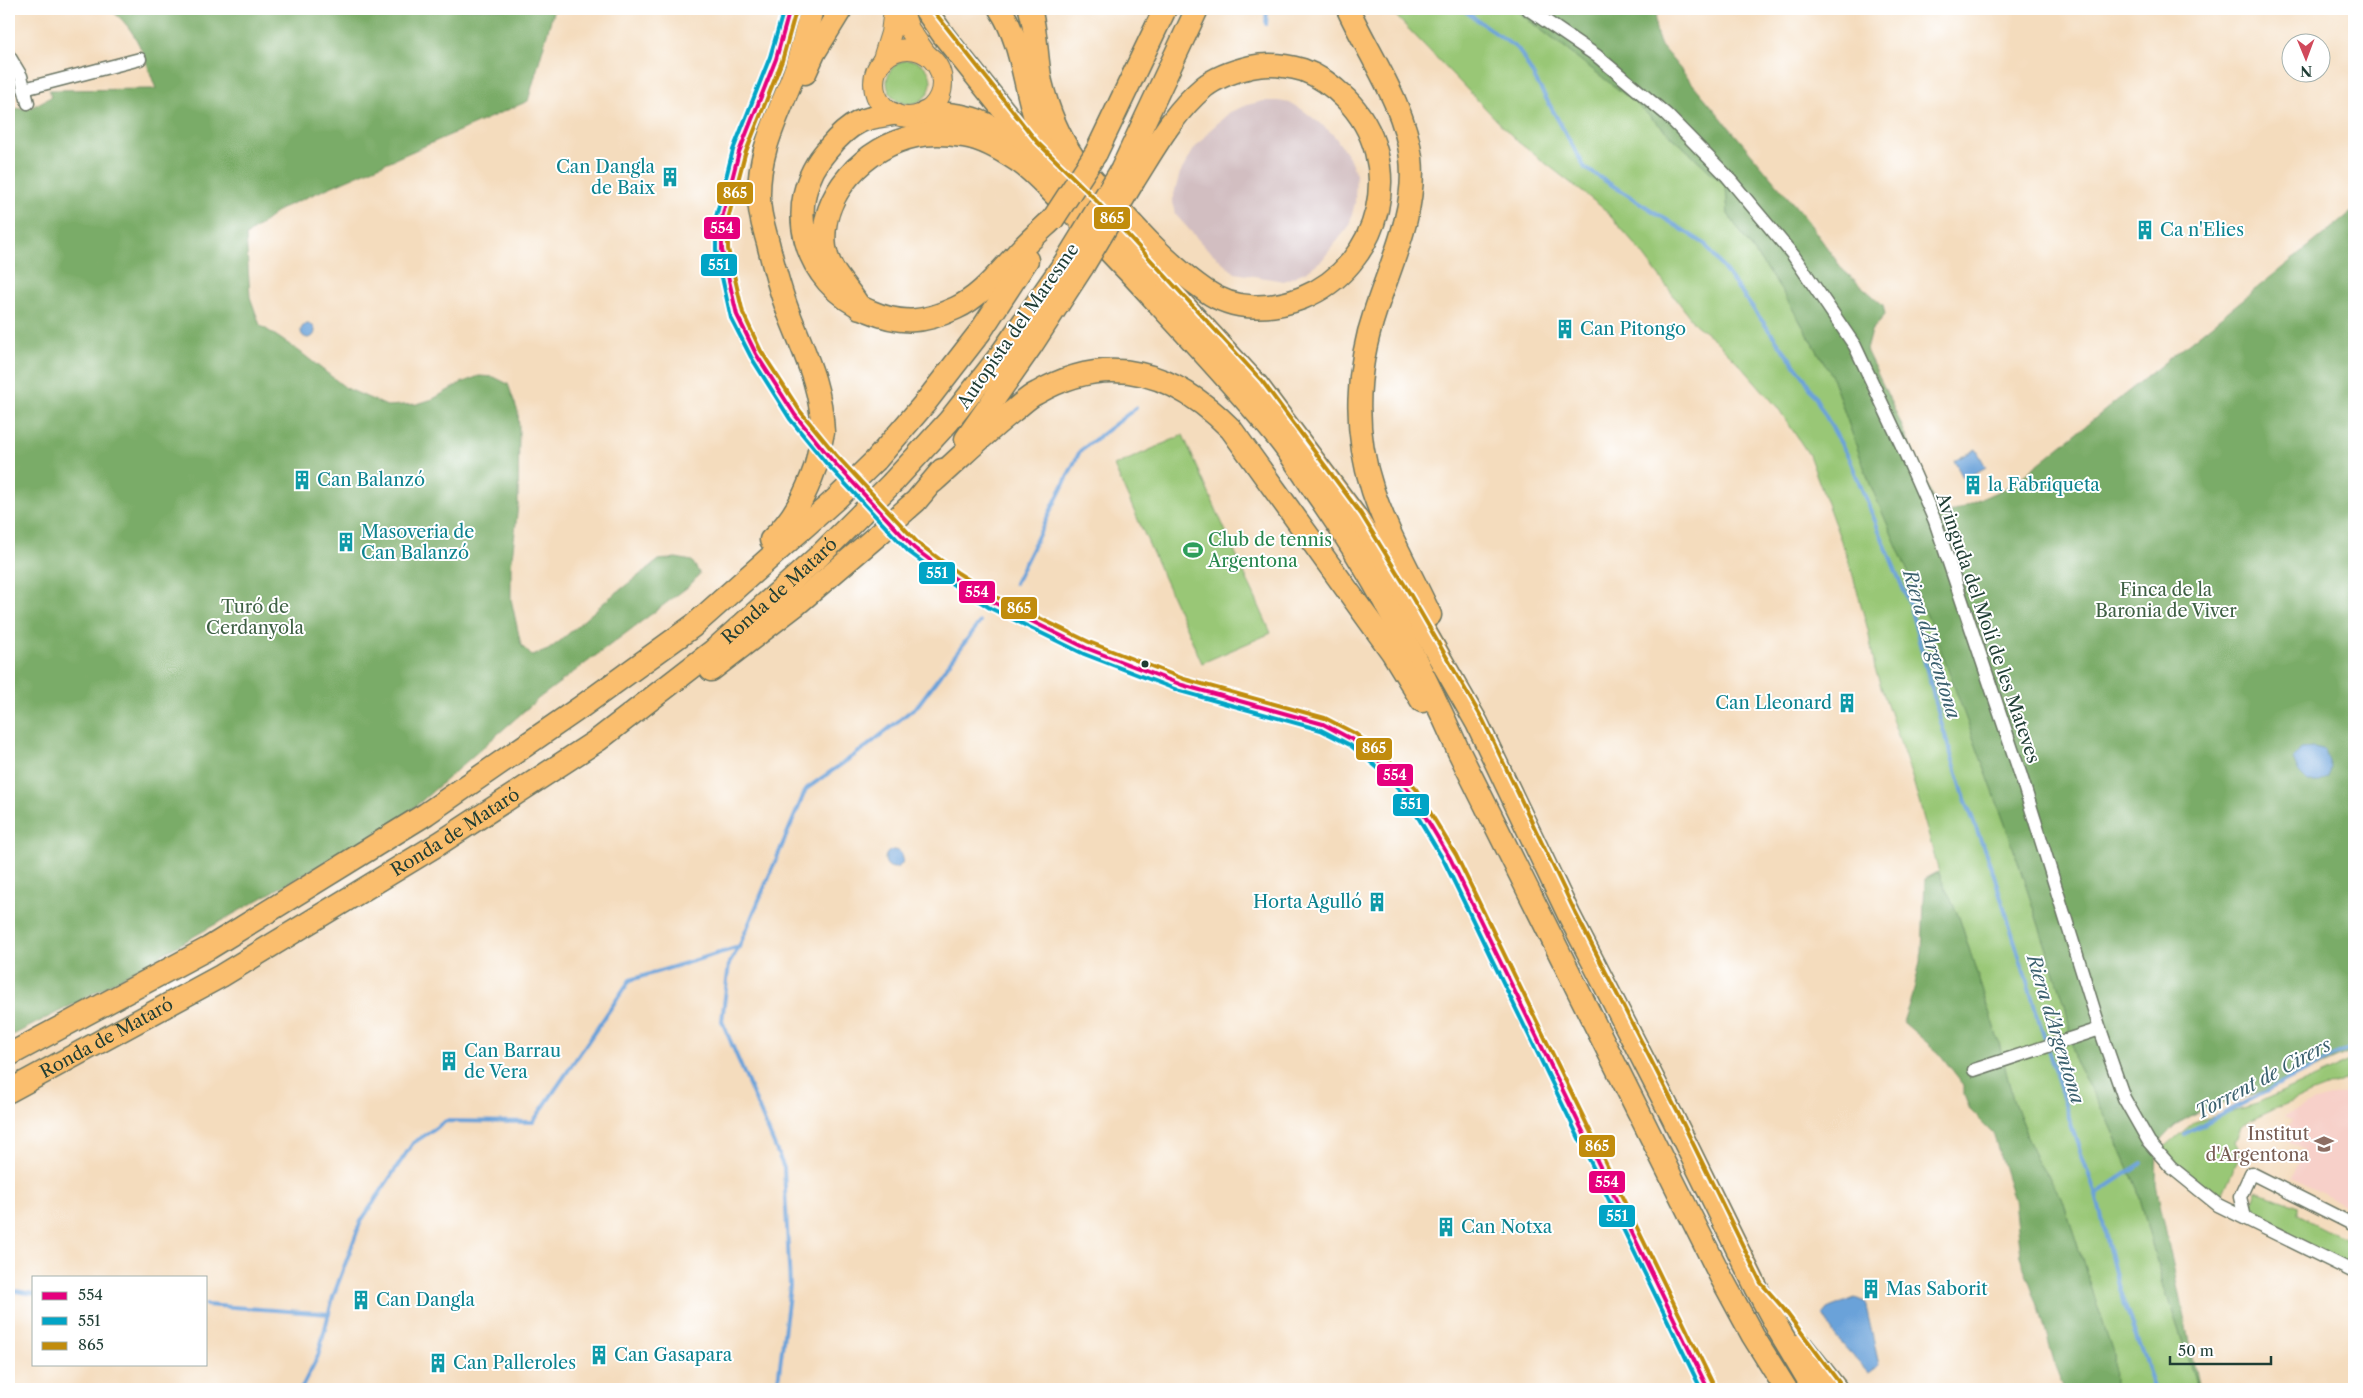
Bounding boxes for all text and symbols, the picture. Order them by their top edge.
north arrow [2280,32,2330,82]
text: N [2300,62,2312,80]
place label: Can Dangla de Baix [556,156,655,199]
building icon: Can Dangla de Baix [659,166,681,188]
line badge: 865 [716,181,754,205]
text: 865 [723,184,748,202]
line badge: 865 [1093,206,1131,230]
text: 865 [1100,209,1125,227]
line badge: 554 [703,216,741,240]
text: 554 [710,219,734,237]
building icon: Ca n'Elies [2134,219,2156,241]
place label: Ca n'Elies [2160,219,2244,241]
street label: Autopista del Maresme [952,239,1084,414]
line badge: 551 [700,253,738,277]
text: 551 [708,256,731,274]
building icon: Can Pitongo [1554,318,1576,340]
place label: Can Pitongo [1580,318,1686,340]
building icon: Can Balanzó [291,469,313,491]
place label: Can Balanzó [317,469,425,491]
building icon: la Fabriqueta [1962,474,1984,496]
place label: la Fabriqueta [1988,474,2100,496]
street label: Avinguda del Molí de les Mateves [1931,489,2045,766]
place label: Masoveria de Can Balanzó [361,521,474,564]
place label: Club de tennis Argentona [1207,529,1332,572]
building icon: Masoveria de Can Balanzó [335,531,357,553]
street label: Ronda de Mataró [717,533,842,649]
sports icon: Club de tennis Argentona [1182,539,1204,561]
line badge: 551 [918,561,956,585]
text: 551 [926,564,949,582]
water label: Riera d'Argentona [1897,565,1965,722]
park label: Finca de la Baronia de Viver [2095,579,2237,622]
line badge: 554 [958,580,996,604]
text: 554 [965,583,989,601]
park label: Turó de Cerdanyola [206,596,304,639]
line badge: 865 [1000,596,1038,620]
text: 865 [1007,599,1032,617]
unlabelled marker [1140,659,1150,669]
place label: Can Lleonard [1715,692,1832,714]
building icon: Can Lleonard [1836,692,1858,714]
line badge: 865 [1355,737,1393,761]
text: 865 [1362,739,1387,757]
line badge: 554 [1376,763,1414,787]
text: 554 [1383,766,1407,784]
street label: Ronda de Mataró [387,783,524,881]
line badge: 551 [1392,793,1430,817]
text: 551 [1400,795,1423,813]
place label: Horta Agulló [1253,891,1362,913]
building icon: Horta Agulló [1366,891,1388,913]
water label: Riera d'Argentona [2021,950,2089,1107]
street label: Ronda de Mataró [36,993,177,1083]
water label: Torrent de Cirers [2191,1033,2336,1124]
place label: Can Barrau de Vera [464,1040,561,1083]
building icon: Can Barrau de Vera [438,1050,460,1072]
place label: Institut d'Argentona [2205,1123,2310,1166]
school or university icon: Institut d'Argentona [2313,1133,2335,1155]
line badge: 865 [1578,1134,1616,1158]
text: 865 [1585,1137,1610,1155]
line badge: 554 [1588,1170,1626,1194]
text: 554 [1595,1173,1619,1191]
line badge: 551 [1598,1204,1636,1228]
text: 551 [1606,1207,1629,1225]
building icon: Can Notxa [1435,1216,1457,1238]
place label: Can Notxa [1461,1216,1553,1238]
legend [32,1276,208,1366]
building icon: Mas Saborit [1860,1278,1882,1300]
place label: Mas Saborit [1886,1278,1988,1300]
text: 554 [78,1285,103,1304]
building icon: Can Dangla [350,1289,372,1311]
place label: Can Dangla [376,1289,476,1311]
text: 551 [78,1311,101,1330]
scale bar [2170,1333,2272,1365]
text: 865 [78,1335,104,1354]
text: 50 m [2178,1341,2214,1360]
building icon: Can Gasapara [588,1344,610,1366]
place label: Can Gasapara [614,1344,733,1366]
building icon: Can Palleroles [427,1352,449,1374]
place label: Can Palleroles [453,1352,576,1374]

